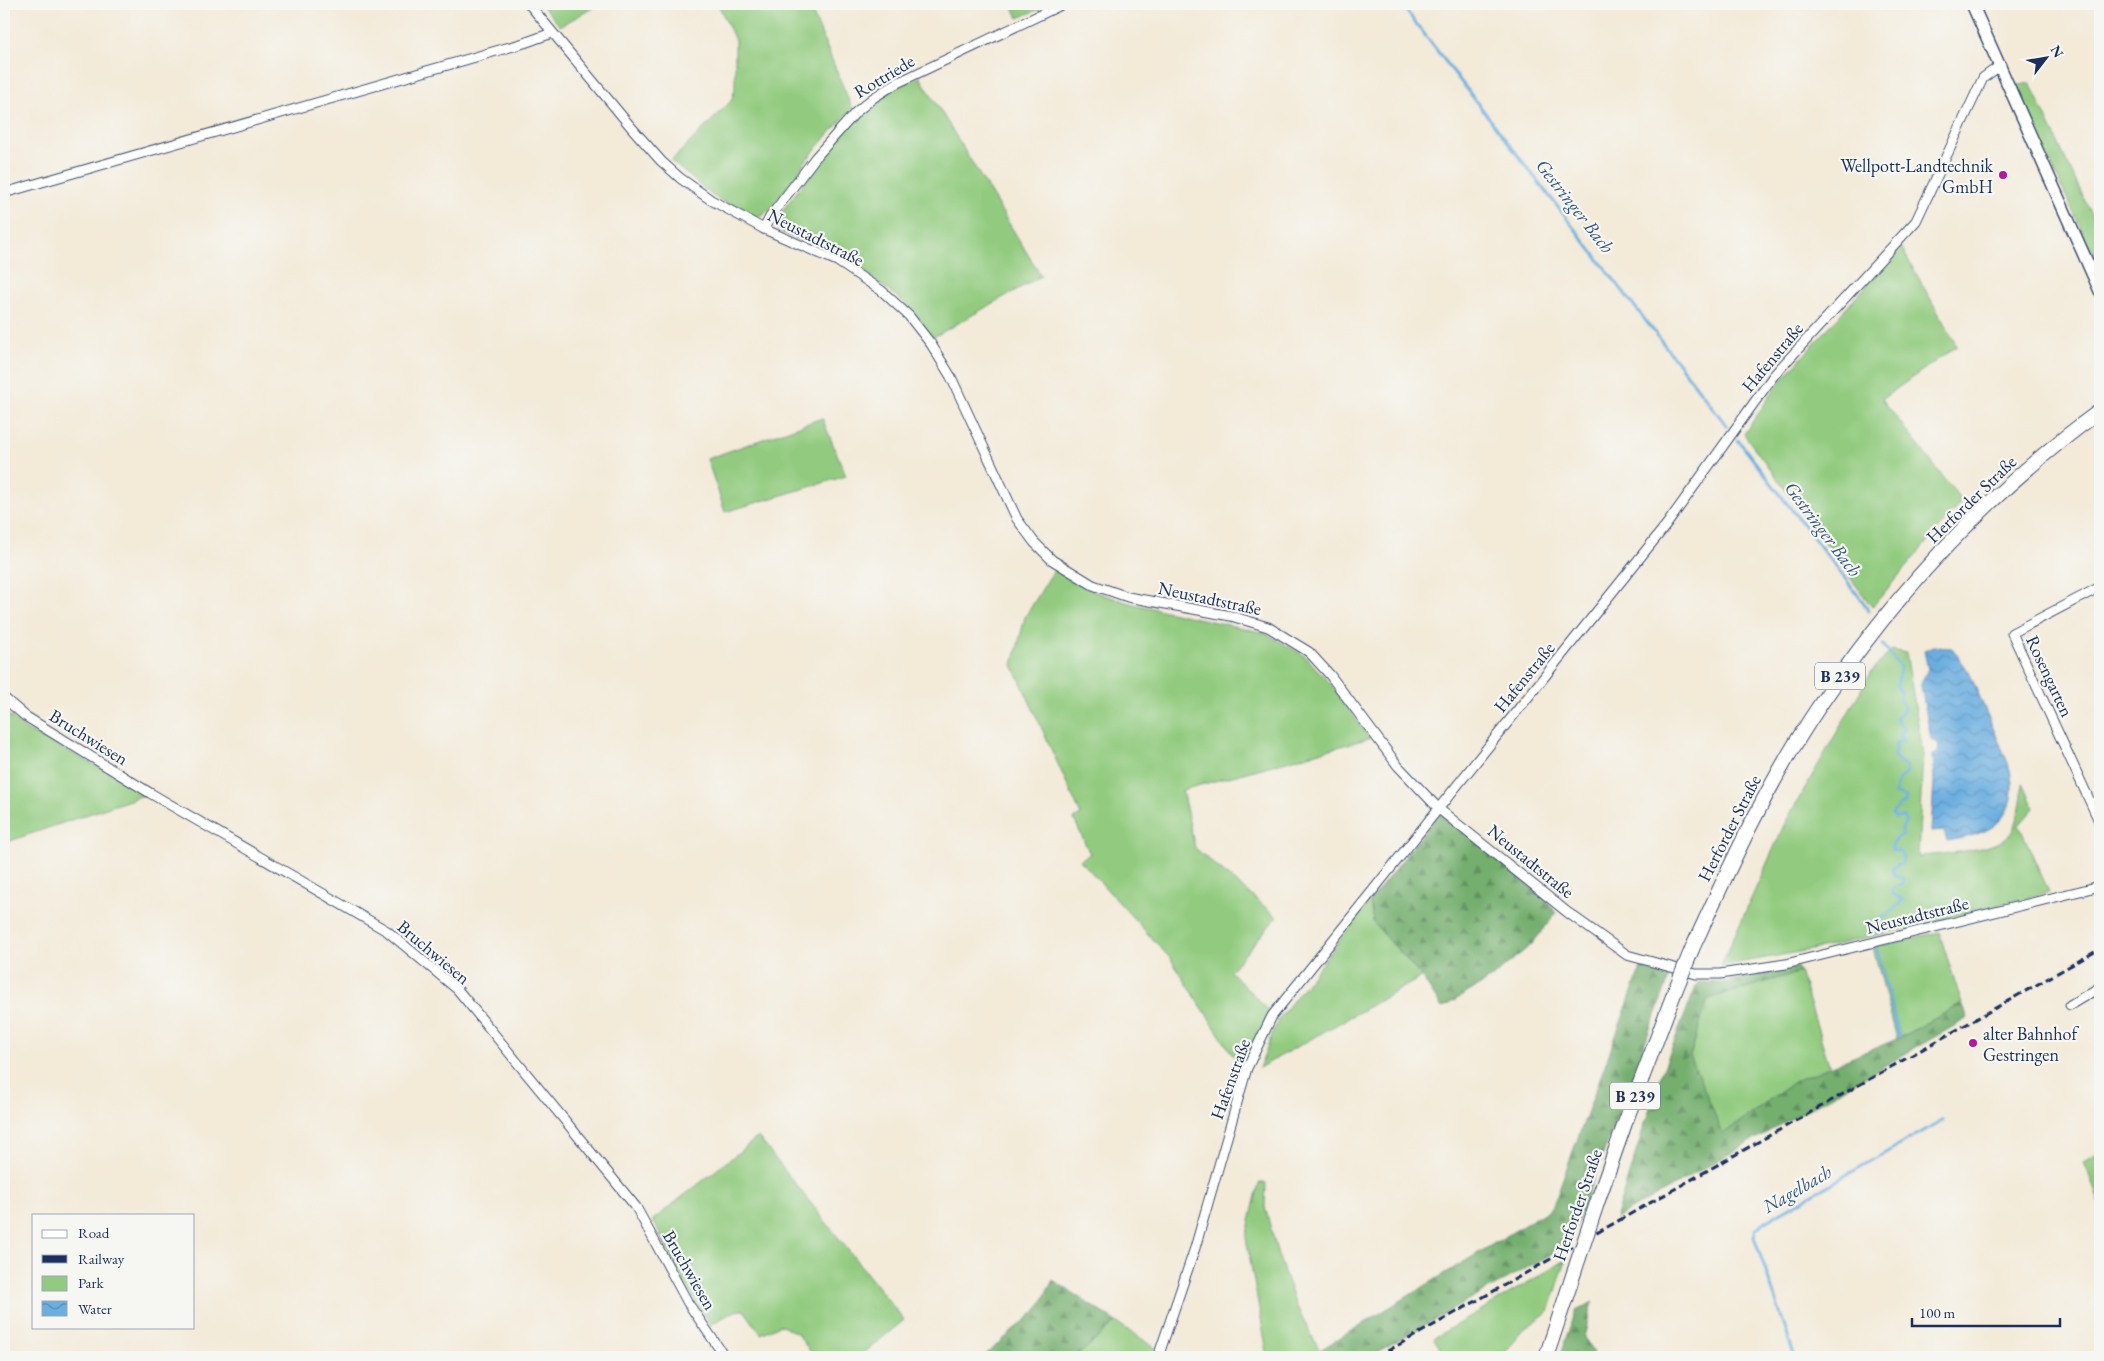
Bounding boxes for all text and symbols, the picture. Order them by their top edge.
north arrow [2022,32,2072,82]
text: N [2047,42,2068,61]
street label: Rottriede [850,49,918,103]
water label: Gestringer Bach [1530,154,1620,258]
place label: Wellpott-Landtechnik GmbH [1840,154,1994,198]
marker: Wellpott-Landtechnik GmbH [1997,169,2009,181]
street label: Neustadtstraße [764,203,868,271]
street label: Hafenstraße [1736,317,1808,397]
street label: Herforder Straße [1921,450,2021,548]
water label: Gestringer Bach [1779,476,1867,582]
street label: Neustadtstraße [1156,576,1264,620]
street label: Rosengarten [2021,632,2079,721]
street label: Hafenstraße [1489,637,1559,717]
road number: B 239 [1815,662,1865,689]
street label: Bruchwiesen [45,704,133,770]
street label: Herforder Straße [1692,771,1766,885]
street label: Neustadtstraße [1483,819,1579,903]
street label: Neustadtstraße [1863,891,1971,939]
street label: Bruchwiesen [393,915,476,990]
place label: alter Bahnhof Gestringen [1983,1022,2079,1066]
street label: Hafenstraße [1205,1035,1255,1123]
marker: alter Bahnhof Gestringen [1967,1037,1979,1049]
road number: B 239 [1610,1082,1660,1110]
street label: Herforder Straße [1547,1146,1607,1264]
water label: Nagelbach [1757,1159,1836,1219]
legend [32,1214,195,1328]
text: Road [78,1223,110,1242]
street label: Bruchwiesen [658,1226,722,1314]
text: Railway [78,1249,125,1268]
text: Park [78,1273,105,1292]
scale bar [1912,1296,2059,1328]
text: Water [78,1299,112,1318]
text: 100 m [1919,1303,1956,1322]

